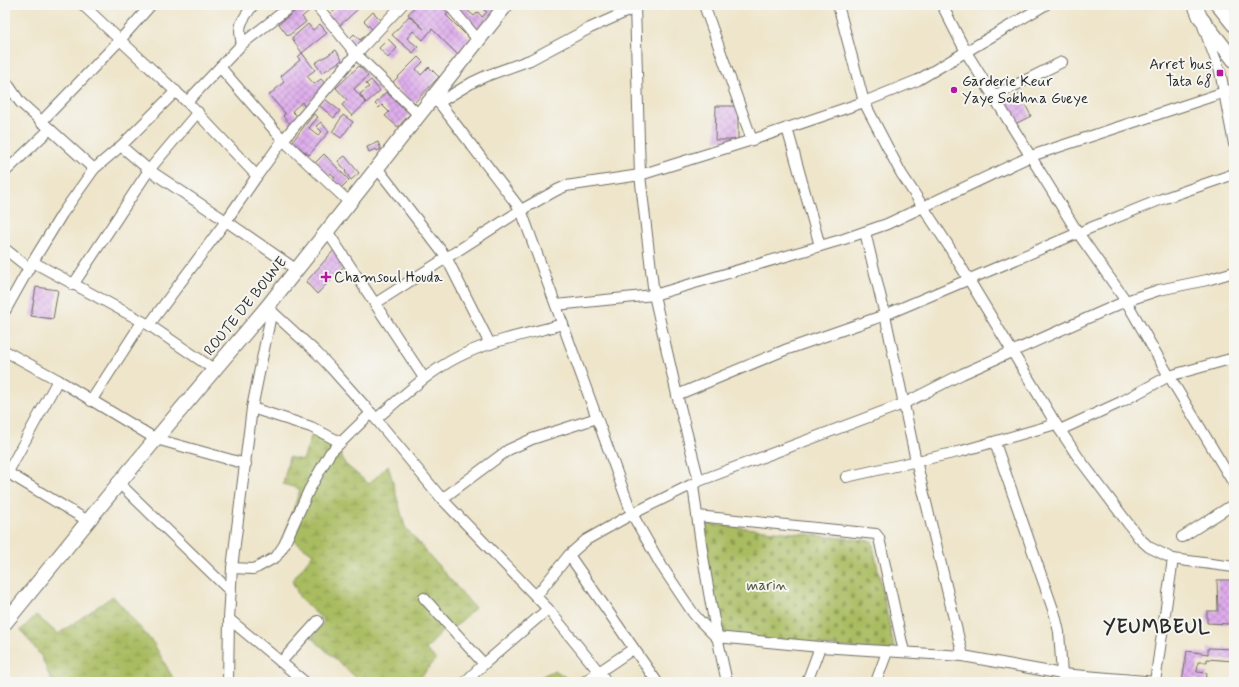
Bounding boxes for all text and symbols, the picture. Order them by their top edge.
place label: Arret bus Tata 68 [1149,55,1212,92]
marker: Arret bus Tata 68 [1215,68,1225,78]
place label: Garderie Keur Yaye Sokhna Gueye [962,72,1088,109]
marker: Garderie Keur Yaye Sokhna Gueye [949,85,959,95]
street label: ROUTE DE BOUNE [200,253,292,360]
place label: Chamsoul Houda [334,268,443,288]
marker: Chamsoul Houda [321,272,331,282]
park label: marin [746,576,788,596]
district label: YEUMBEUL [1103,615,1211,640]

